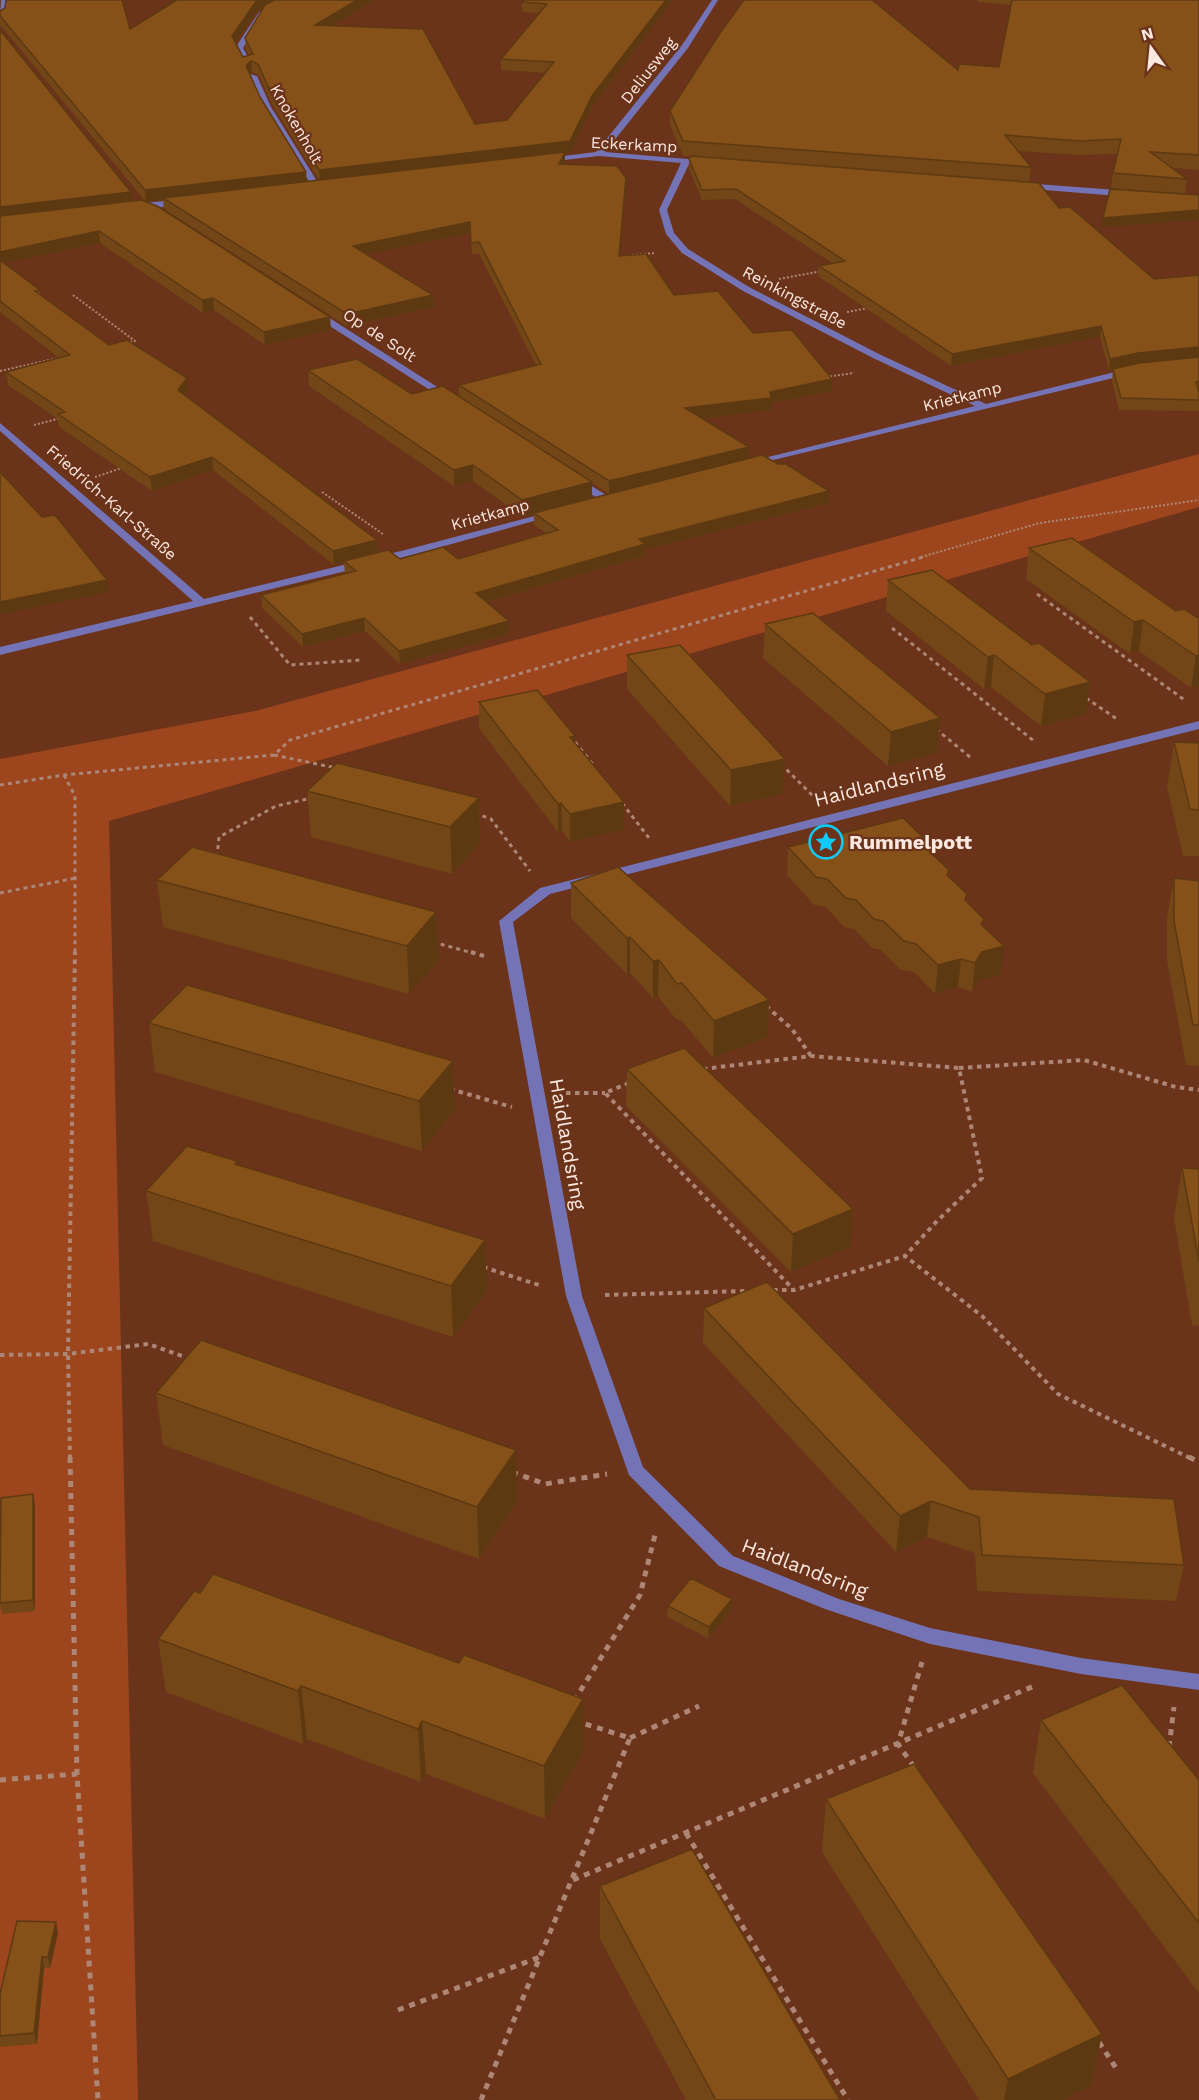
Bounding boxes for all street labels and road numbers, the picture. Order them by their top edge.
street label: Deliusweg [617,33,680,107]
street label: Knokenholt [266,81,327,168]
street label: Eckerkamp [590,133,678,156]
street label: Reinkingstraße [739,262,850,333]
street label: Op de Solt [340,305,420,366]
street label: Krietkamp [921,378,1003,415]
street label: Friedrich-Karl-Straße [43,441,181,564]
street label: Krietkamp [449,495,531,534]
street label: Haidlandsring [812,756,947,812]
street label: Haidlandsring [545,1076,591,1212]
street label: Haidlandsring [739,1533,872,1603]

